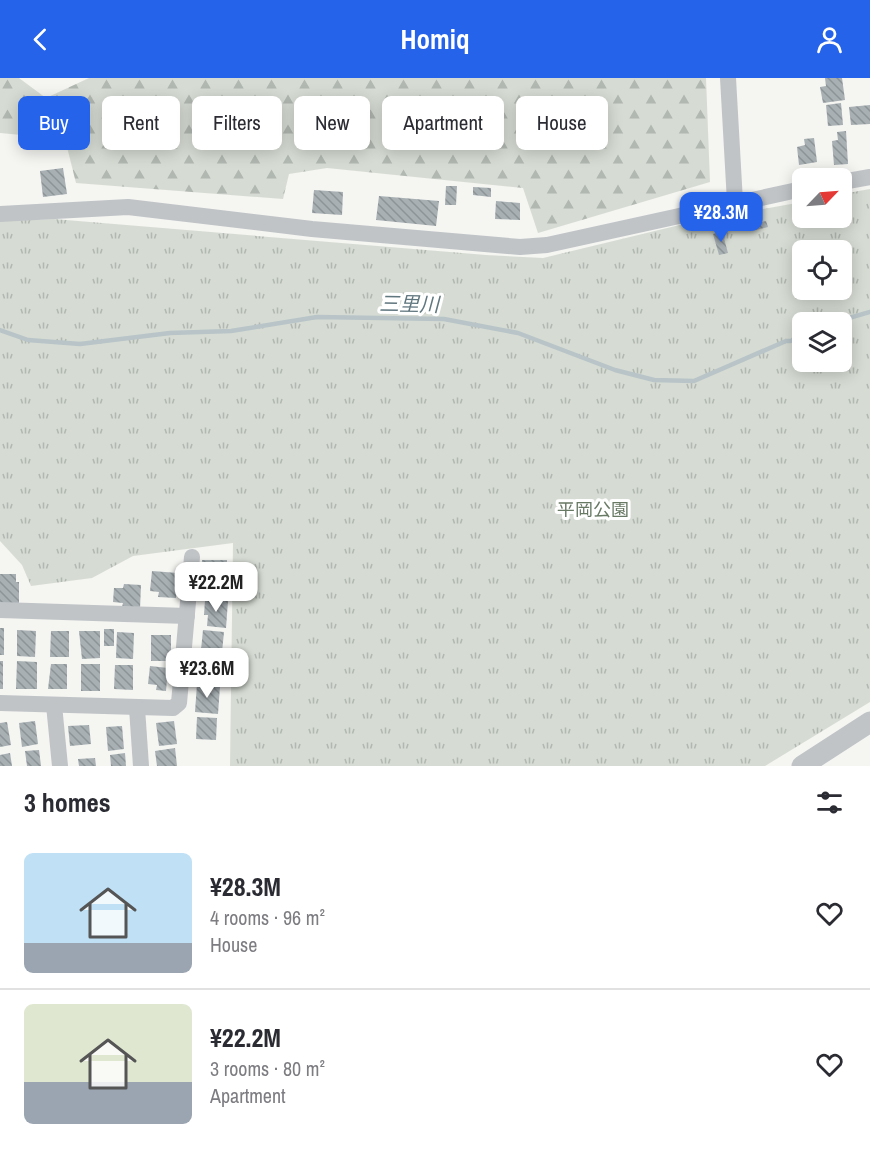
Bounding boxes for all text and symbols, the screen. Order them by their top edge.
text: Homiq [401,21,469,57]
icon: back [24,23,57,56]
icon: person [813,23,846,56]
chip: Buy [18,96,90,150]
chip: Rent [102,96,180,150]
chip: Filters [192,96,282,150]
chip: New [294,96,370,150]
chip: Apartment [382,96,504,150]
chip: House [516,96,608,150]
north arrow [792,168,852,228]
map controls [792,168,852,372]
pin: ¥28.3M [672,192,770,243]
text: ¥28.3M [694,198,748,225]
button: locate [792,240,852,300]
water label: 三里川 [379,289,441,318]
button: layers [792,312,852,372]
park label: 平岡公園 [557,497,629,522]
pin: ¥22.2M [167,562,265,613]
text: ¥22.2M [189,568,243,595]
pin: ¥23.6M [158,648,256,699]
text: ¥23.6M [180,654,234,681]
text: 3 homes [24,785,111,820]
icon: filters [813,786,846,819]
text: ¥28.3M [210,869,281,904]
icon: home [72,877,144,949]
icon: heart [813,897,846,930]
text: 4 rooms · 96 m² [210,904,325,931]
text: House [210,931,257,958]
text: ¥22.2M [210,1020,281,1055]
icon: home [72,1028,144,1100]
icon: heart [813,1048,846,1081]
text: 3 rooms · 80 m² [210,1055,325,1082]
text: Apartment [210,1082,286,1109]

